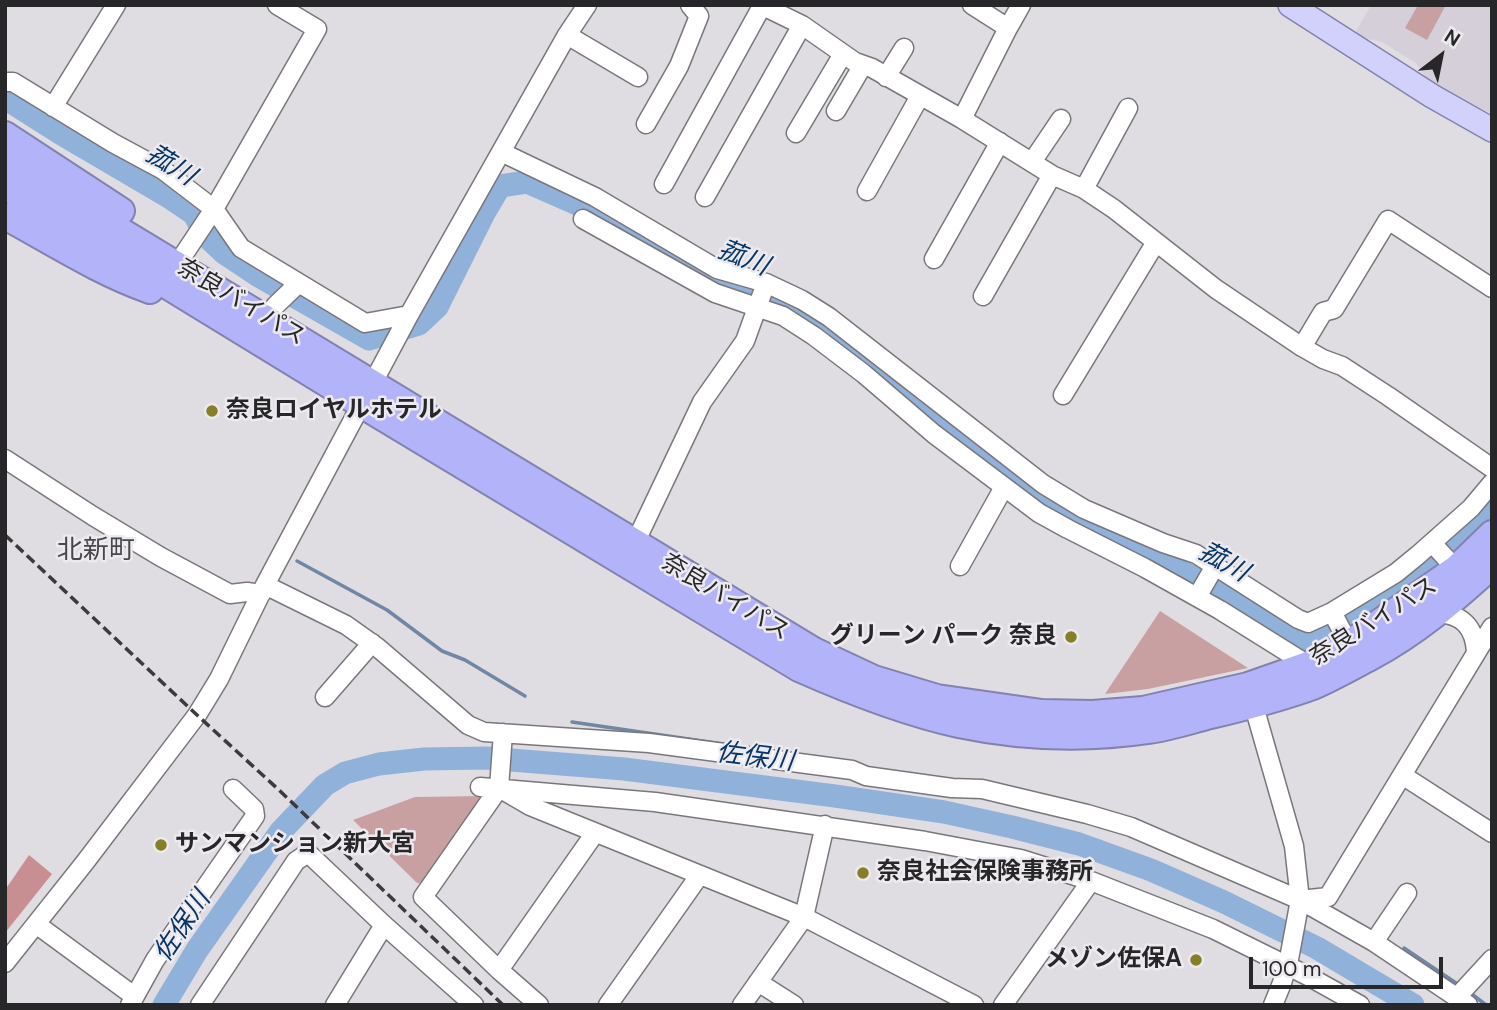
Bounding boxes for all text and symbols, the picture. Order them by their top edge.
north arrow [1406,21,1476,91]
text: N [1440,23,1465,52]
water label: 菰川 [140,139,200,193]
water label: 菰川 [713,235,773,283]
street label: 奈良バイパス [172,254,310,352]
place label: 奈良ロイヤルホテル [226,397,442,425]
marker: 奈良ロイヤルホテル [204,403,220,419]
district label: 北新町 [57,535,135,567]
water label: 菰川 [1193,537,1253,589]
street label: 奈良バイパス [656,549,794,647]
street label: 奈良バイパス [1305,572,1443,672]
place label: グリーン パーク 奈良 [830,623,1057,651]
marker: グリーン パーク 奈良 [1063,629,1079,645]
water label: 佐保川 [714,738,796,778]
place label: サンマンション新大宮 [175,831,415,859]
marker: サンマンション新大宮 [153,837,169,853]
place label: 奈良社会保険事務所 [877,859,1093,887]
marker: 奈良社会保険事務所 [855,865,871,881]
water label: 佐保川 [148,886,218,968]
scale bar [1252,944,1446,988]
place label: メゾン佐保A [1045,946,1182,974]
marker: メゾン佐保A [1188,952,1204,968]
text: 100 m [1262,955,1322,983]

